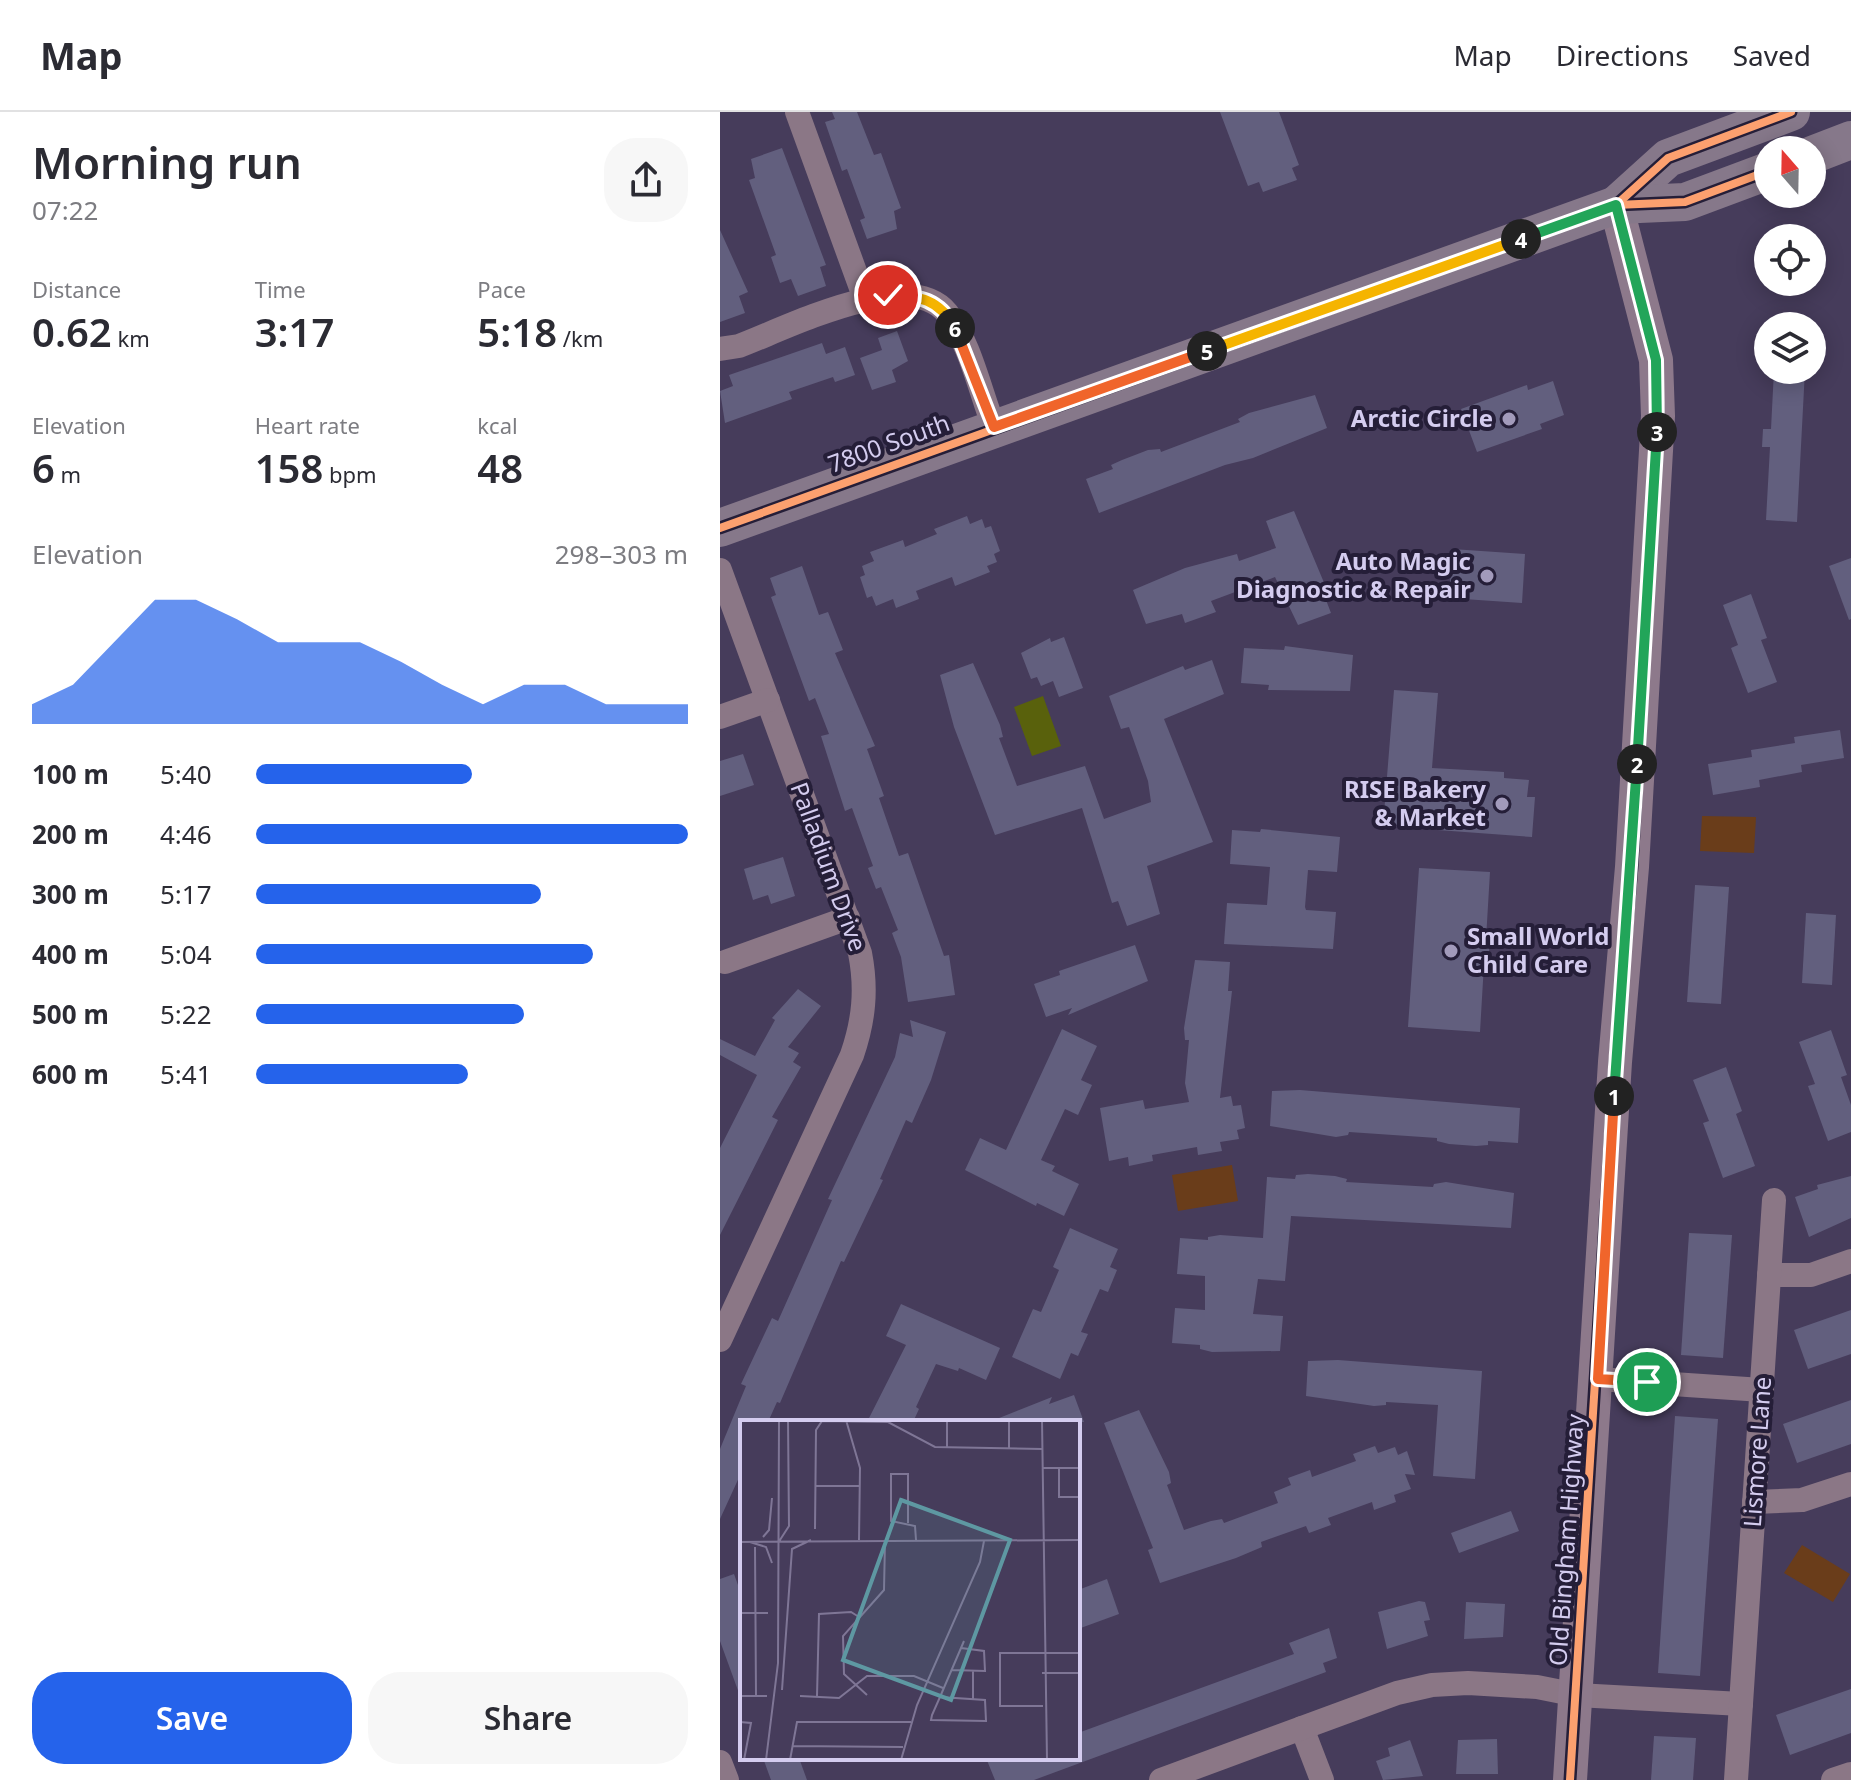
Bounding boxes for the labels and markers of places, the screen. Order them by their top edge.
pin: 4 [1501,219,1541,259]
pin [854,261,922,329]
pin: 6 [935,308,975,348]
pin: 5 [1187,331,1227,371]
place label: Arctic Circle [1351,401,1493,434]
marker: Arctic Circle [1500,410,1518,428]
pin: 3 [1637,412,1677,452]
place label: Auto Magic Diagnostic & Repair [1236,544,1471,605]
marker: Auto Magic Diagnostic & Repair [1478,567,1496,585]
pin: 2 [1617,744,1657,784]
place label: RISE Bakery & Market [1344,772,1486,833]
marker: RISE Bakery & Market [1493,795,1511,813]
place label: Small World Child Care [1467,919,1609,980]
marker: Small World Child Care [1442,942,1460,960]
pin: 1 [1594,1076,1634,1116]
pin [1613,1348,1681,1416]

